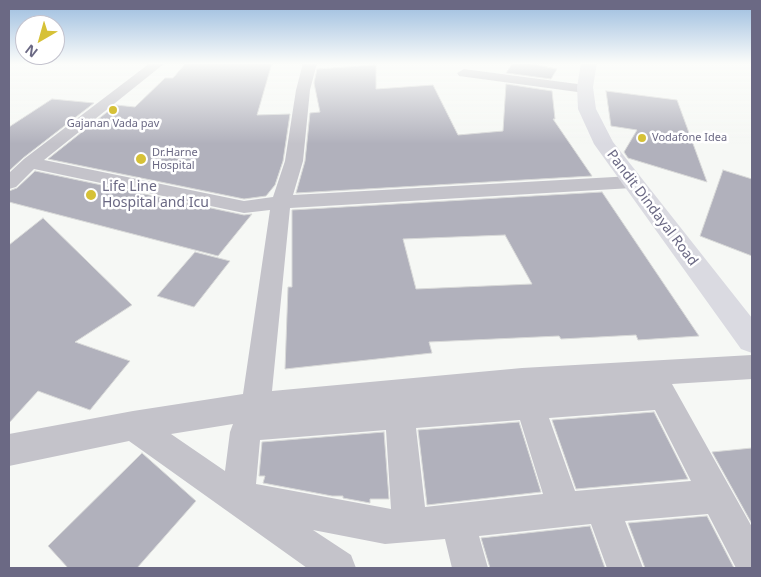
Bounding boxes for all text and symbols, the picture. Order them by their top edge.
north arrow [15,15,65,65]
text: N [21,40,41,62]
marker: Gajanan Vada pav [107,104,119,116]
place label: Gajanan Vada pav [67,117,159,131]
place label: Vodafone Idea [652,131,727,145]
marker: Vodafone Idea [636,132,648,144]
place label: Dr.Harne Hospital [152,146,198,172]
street label: Pandit Dindayal Road [603,147,701,269]
marker: Dr.Harne Hospital [134,152,148,166]
place label: Life Line Hospital and Icu [102,179,209,212]
marker: Life Line Hospital and Icu [84,188,98,202]

